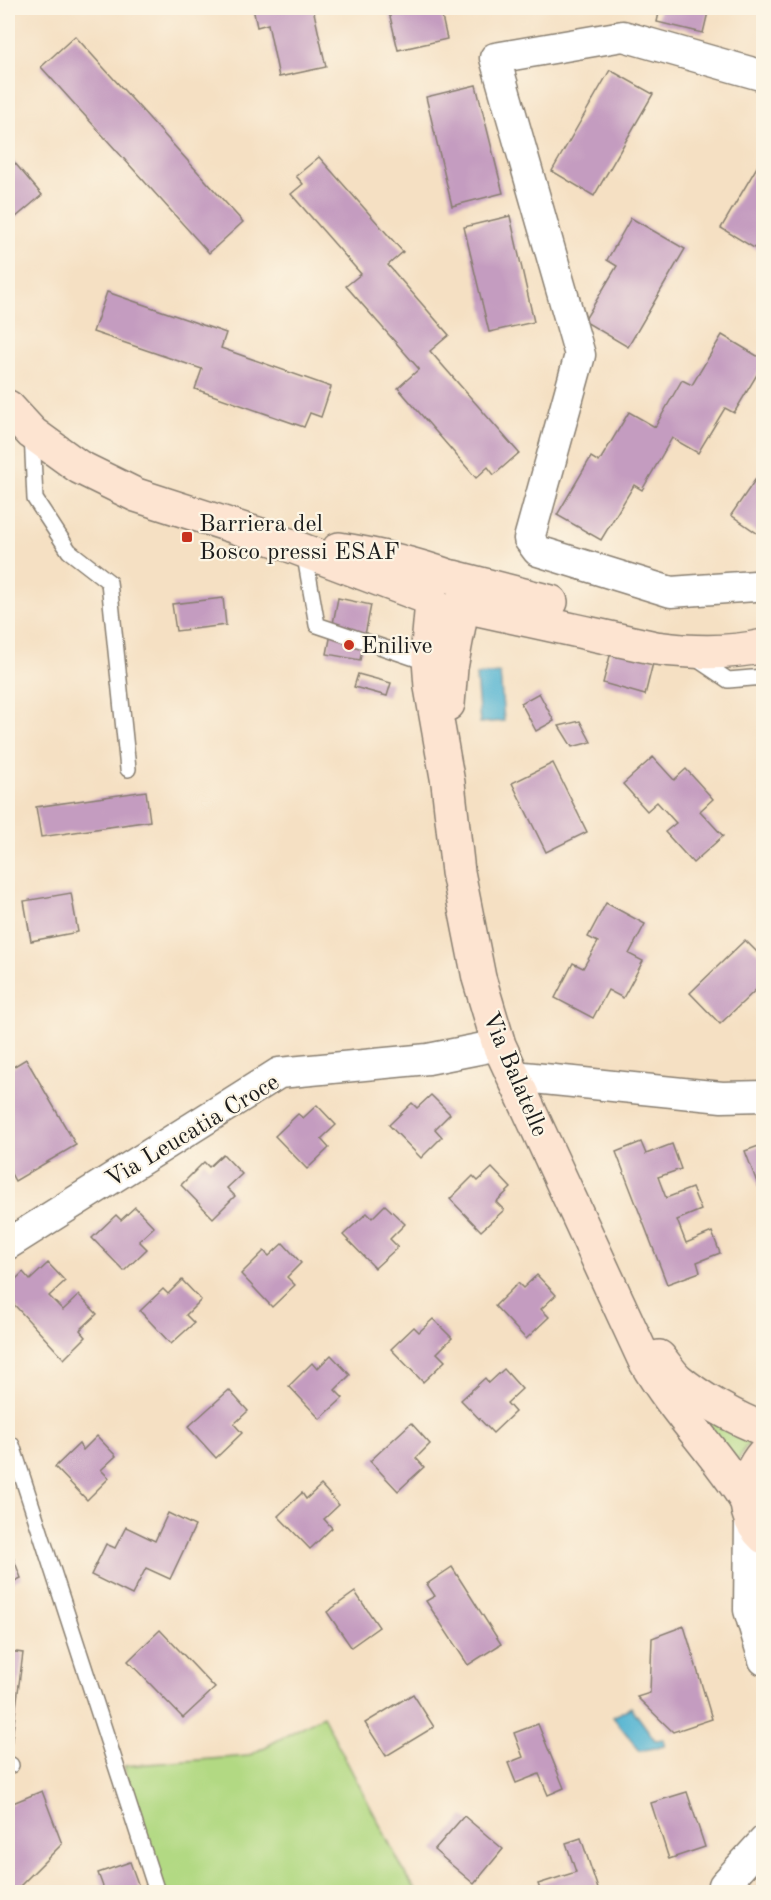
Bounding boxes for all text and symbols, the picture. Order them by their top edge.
place label: Barriera del Bosco pressi ESAF [199,513,400,565]
marker: Barriera del Bosco pressi ESAF [180,530,194,544]
place label: Enilive [361,635,433,659]
marker: Enilive [342,638,356,652]
street label: Via Balatelle [477,1009,551,1141]
street label: Via Leucatia Croce [102,1071,284,1193]

